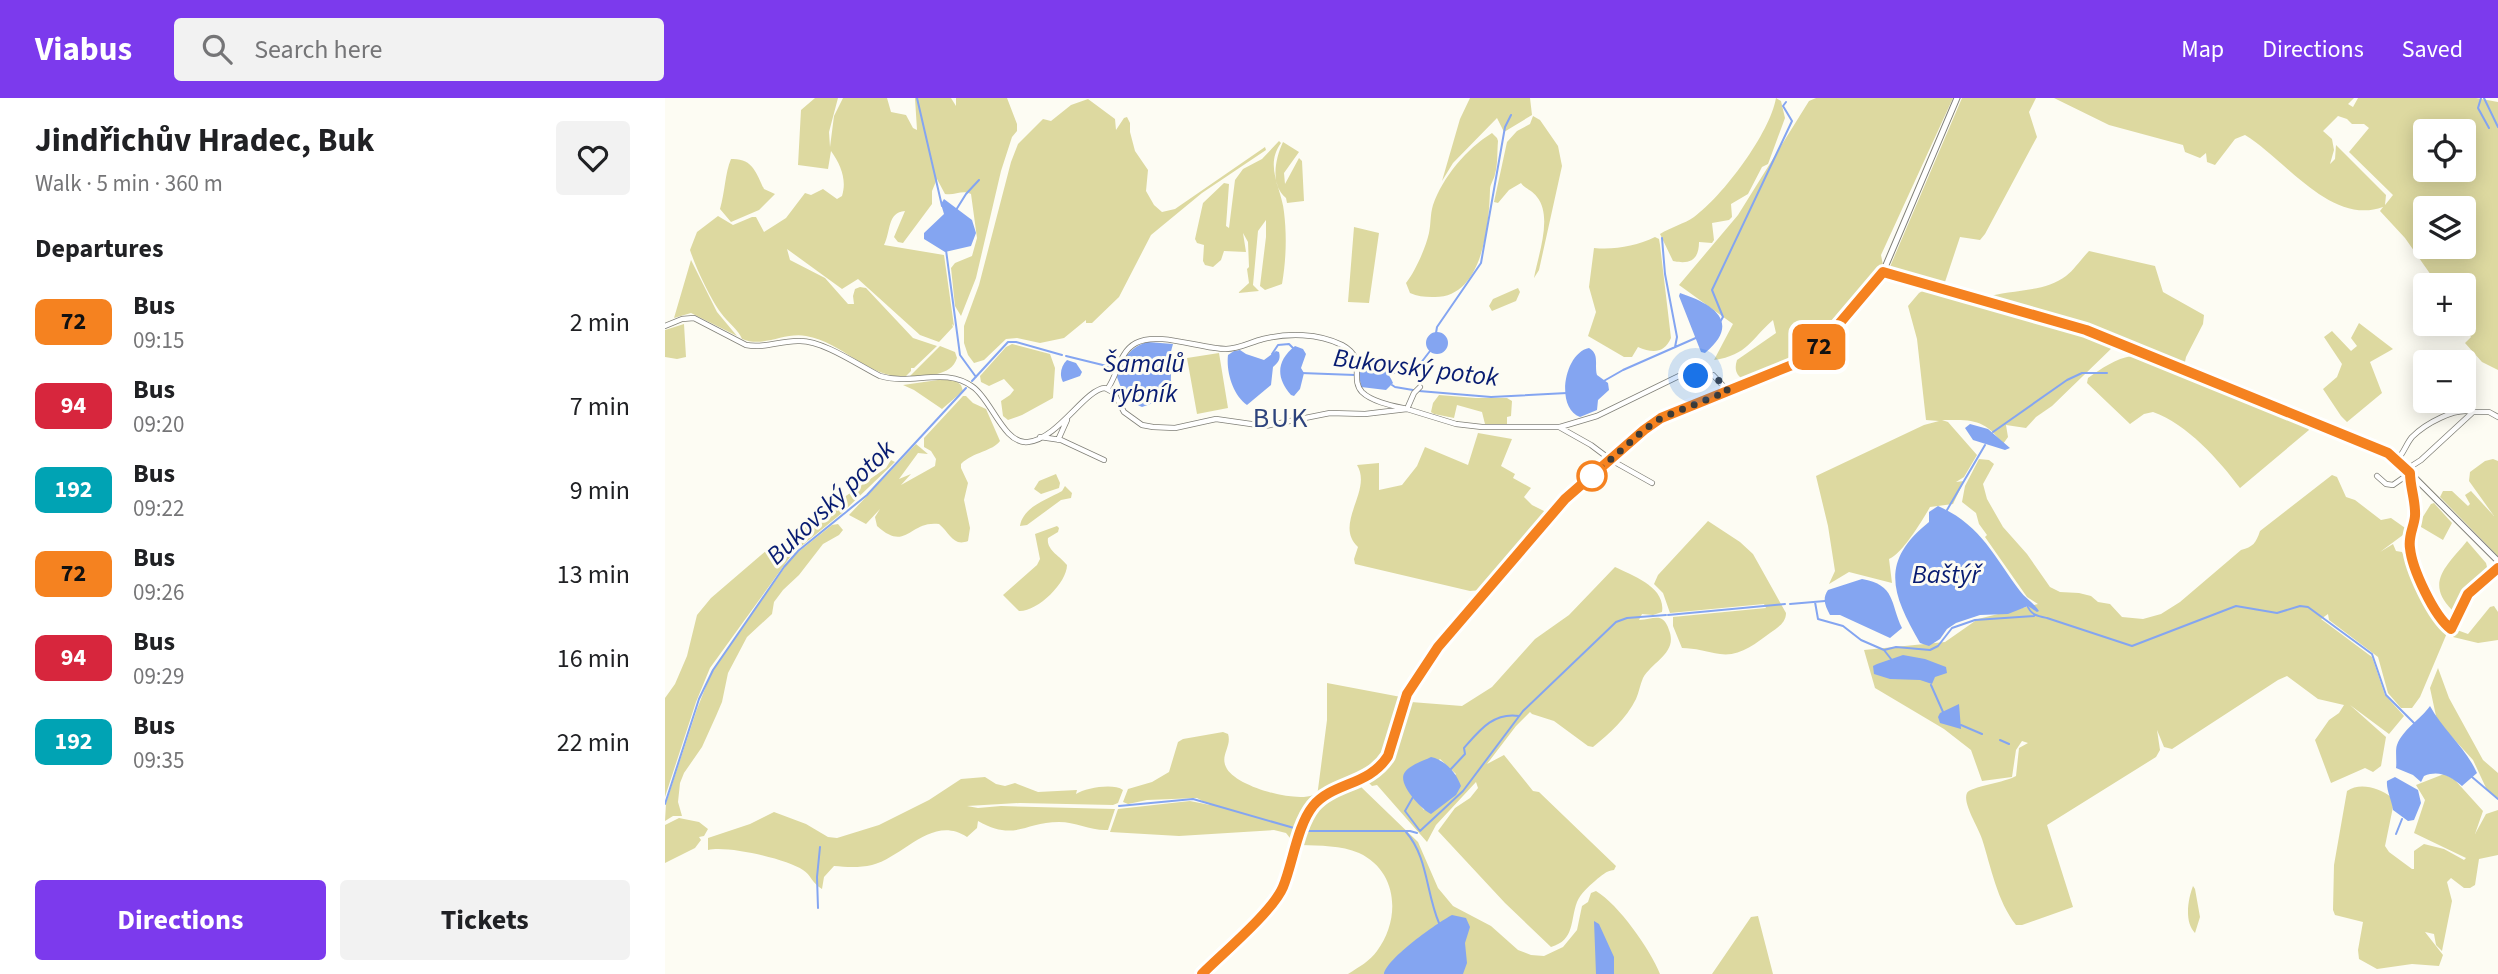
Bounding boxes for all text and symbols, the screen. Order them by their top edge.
search box [174,18,664,81]
text: Viabus [35,26,132,73]
icon: search [198,30,236,68]
text: Search here [254,31,382,68]
text: Map [2181,32,2224,67]
text: Directions [2262,32,2364,67]
text: Saved [2402,32,2463,67]
text: Jindřichův Hradec, Buk [35,117,374,164]
map controls [2413,119,2476,413]
button: locate [2413,119,2476,182]
button: heart [556,121,630,195]
text: Walk · 5 min · 360 m [35,167,223,200]
button: layers [2413,196,2476,259]
text: Departures [35,230,163,267]
button: + [2413,273,2476,336]
text: Bus [133,287,175,324]
text: 72 [61,304,86,339]
text: 2 min [570,304,630,341]
text: 09:15 [133,324,184,357]
line badge: 72 [1787,324,1851,370]
text: 72 [1806,329,1832,364]
water label: Bukovský potok [1331,339,1501,396]
water label: Šamalů rybník [1103,345,1185,412]
button: − [2413,350,2476,413]
your location [1678,358,1713,393]
text: Bus [133,371,175,408]
text: 94 [61,388,86,423]
text: 7 min [570,388,630,425]
district label: BUK [1253,398,1309,438]
text: 09:20 [133,408,184,441]
water label: Bukovský potok [758,431,903,573]
text: Bus [133,455,175,492]
unlabelled marker [1577,461,1607,491]
text: 192 [54,472,93,507]
text: 9 min [570,472,630,509]
text: 09:22 [133,492,184,525]
text: Bus [133,539,175,576]
text: 72 [61,556,86,591]
text: 13 min [557,556,630,593]
water label: Baštýř [1912,556,1984,593]
text: 09:26 [133,576,184,609]
text: Bus [133,623,175,660]
text: 94 [61,640,86,675]
text: 16 min [557,640,630,677]
text: 09:29 [133,660,184,693]
text: Bus [133,707,175,744]
text: 192 [54,724,93,759]
text: 22 min [557,724,630,761]
text: 09:35 [133,744,184,777]
button: Directions [35,880,326,960]
button: Tickets [340,880,630,960]

